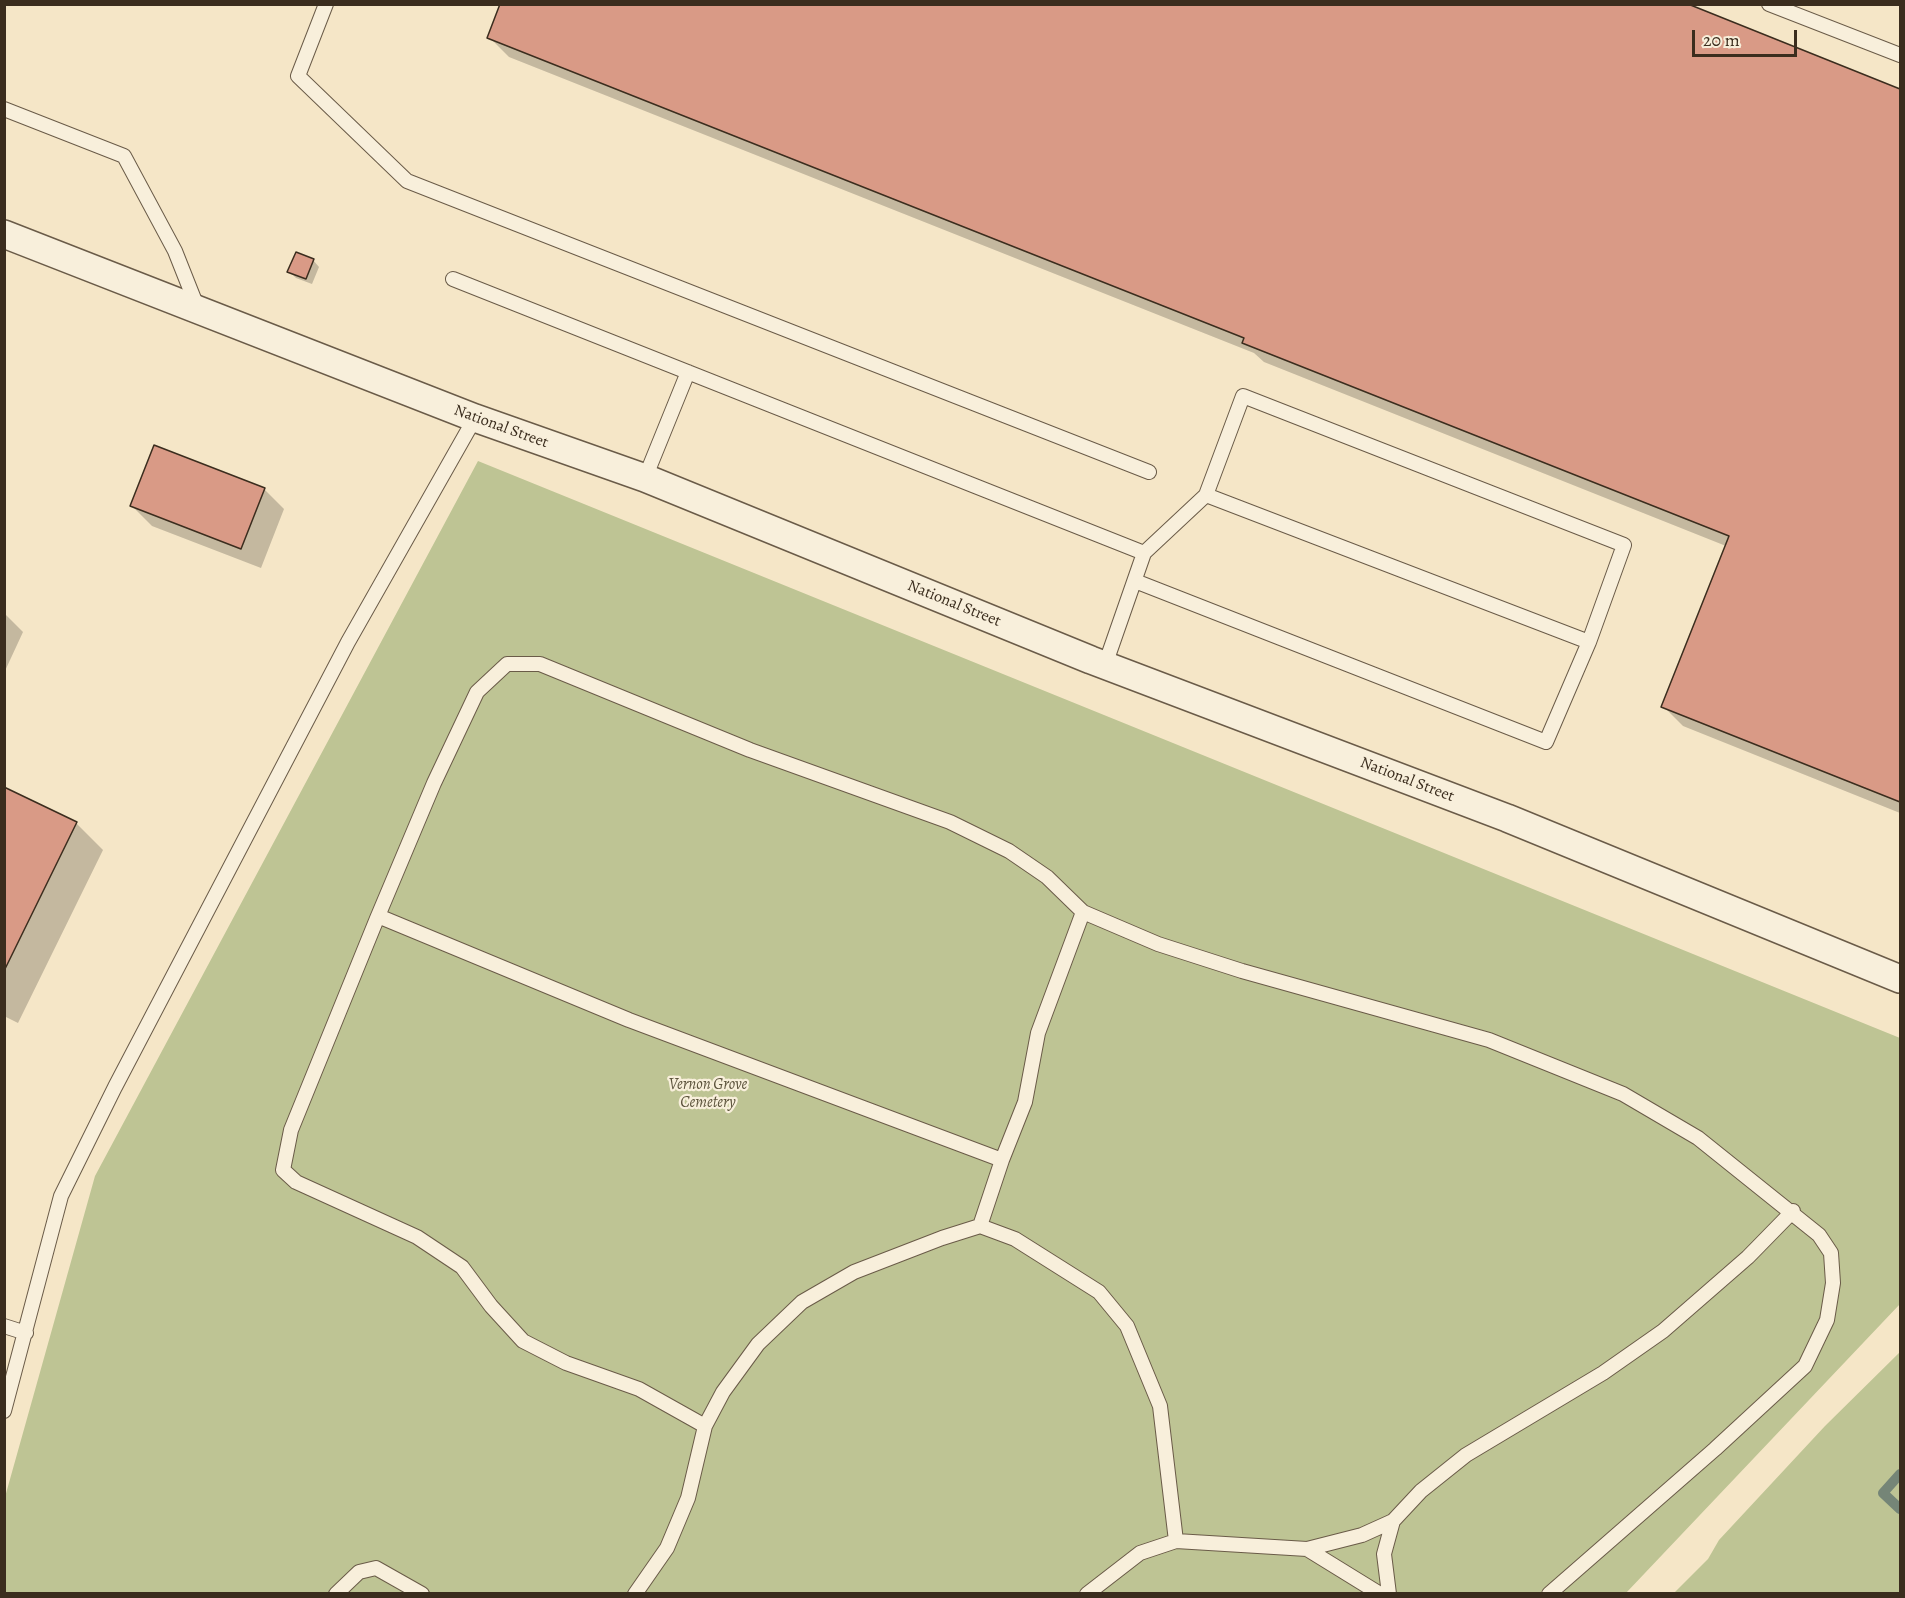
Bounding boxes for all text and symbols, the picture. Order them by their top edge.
scale bar [1695,18,1800,56]
text: 20 m [1703,28,1740,52]
street label: National Street [451,401,551,453]
street label: National Street [904,577,1004,631]
street label: National Street [1357,753,1457,807]
park label: Vernon Grove Cemetery [669,1075,747,1113]

